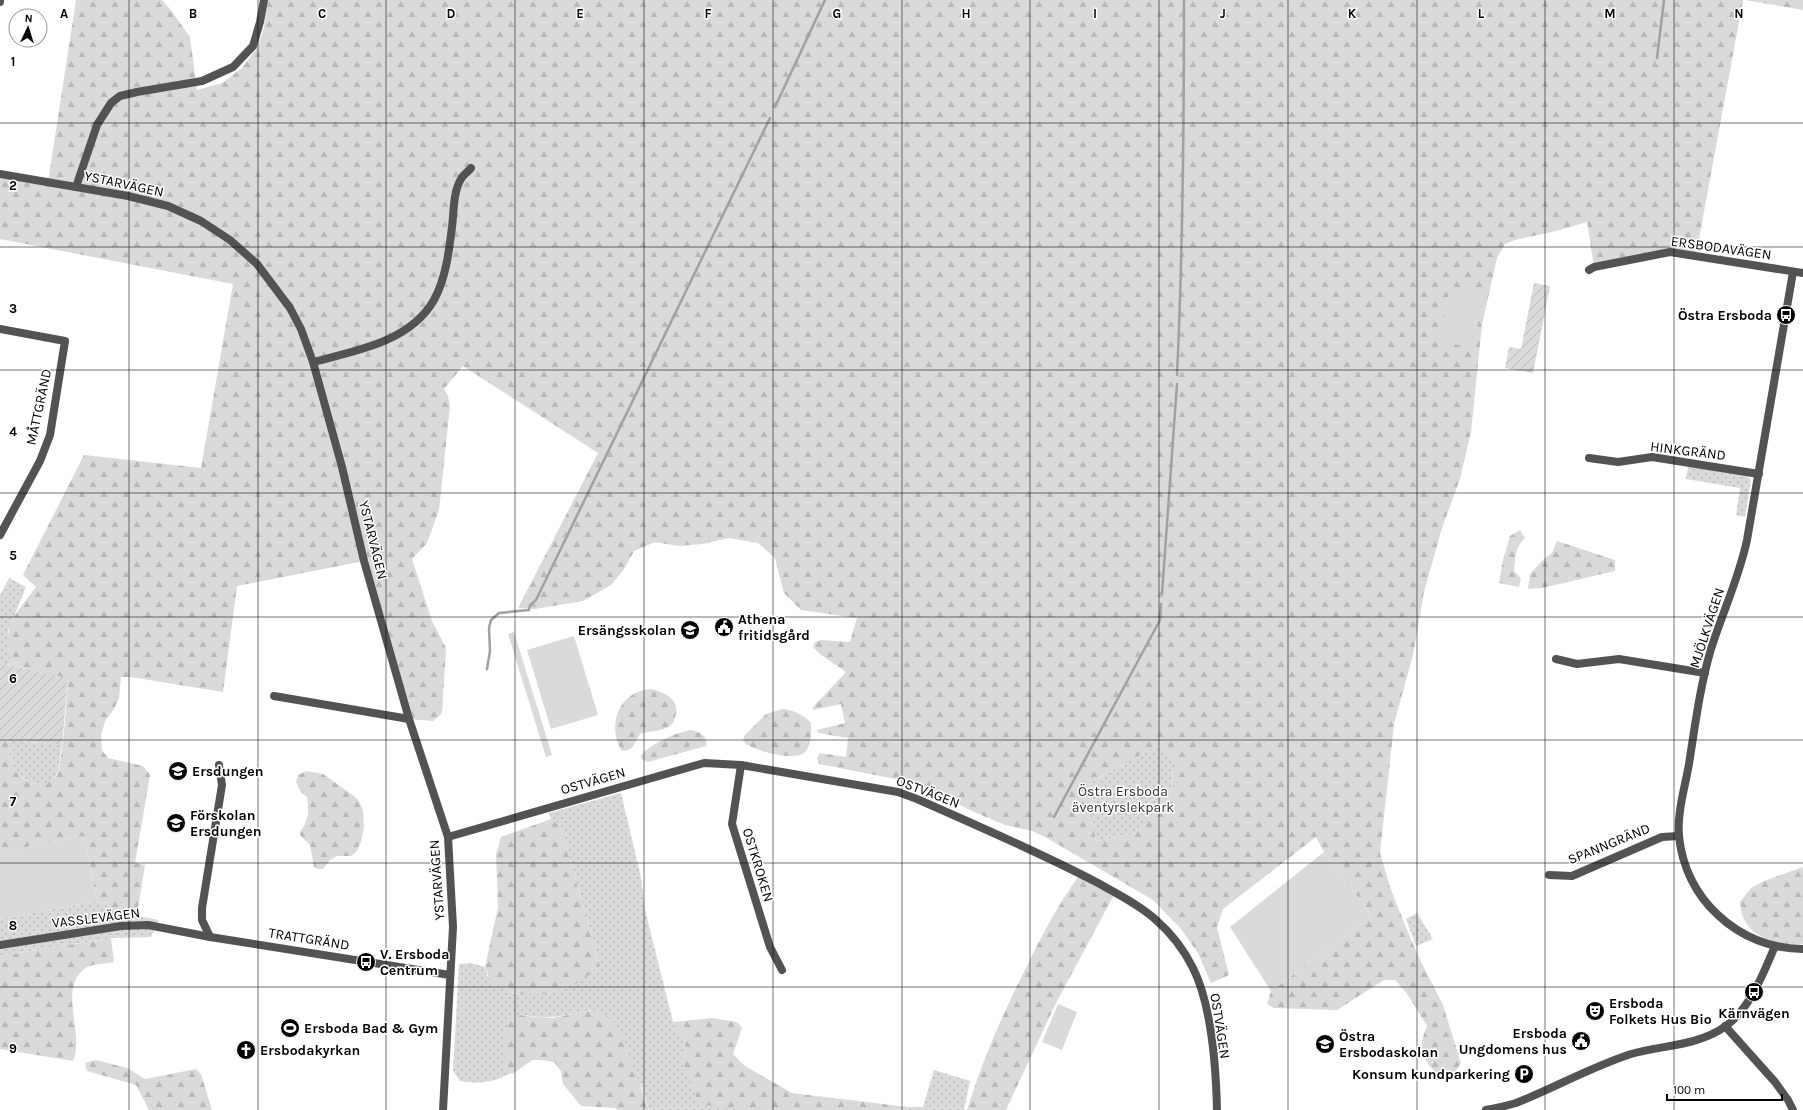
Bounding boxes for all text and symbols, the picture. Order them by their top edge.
text: A [60,6,68,21]
text: B [189,6,197,21]
text: C [318,6,326,21]
text: D [447,6,456,21]
text: E [576,6,584,21]
text: F [704,6,712,21]
text: G [833,6,841,21]
text: H [961,6,971,21]
text: I [1093,6,1097,21]
text: J [1220,6,1226,21]
text: K [1348,6,1357,21]
text: L [1478,6,1485,21]
text: M [1604,6,1616,21]
text: N [1734,6,1744,21]
north arrow [8,8,48,48]
text: N [24,12,33,25]
text: 1 [11,54,15,69]
street label: YSTARVÄGEN [83,167,165,201]
text: 2 [9,178,17,193]
street label: ERSBODAVÄGEN [1670,233,1772,263]
text: 3 [9,301,17,316]
bus stop icon: Östra Ersboda [1775,304,1797,326]
place label: Östra Ersboda [1678,307,1772,324]
street label: MÅTTGRÄND [23,367,55,447]
text: 4 [9,424,17,439]
street label: HINKGRÄND [1649,438,1727,464]
street label: YSTARVÄGEN [355,499,391,581]
text: 5 [9,548,17,563]
street label: MJÖLKVÄGEN [1686,586,1728,670]
place label: Athena fritidsgård [738,611,810,644]
public building icon: Athena fritidsgård [713,616,735,638]
school or university icon: Ersängsskolan [679,619,701,641]
place label: Ersängsskolan [578,622,676,639]
text: 6 [9,671,17,686]
school or university icon: Ersdungen [167,760,189,782]
place label: Ersdungen [192,763,263,780]
street label: OSTVÄGEN [559,764,627,798]
street label: OSTVÄGEN [894,772,962,812]
park label: Östra Ersboda äventyrslekpark [1072,783,1174,816]
text: 7 [10,794,17,809]
place label: Förskolan Ersdungen [190,807,261,840]
school or university icon: Förskolan Ersdungen [165,812,187,834]
street label: SPANNGRÄND [1565,820,1653,868]
street label: OSTKROKEN [739,826,777,904]
street label: YSTARVÄGEN [426,839,448,921]
street label: VASSLEVÄGEN [51,904,141,932]
text: 8 [9,918,17,933]
street label: TRATTGRÄND [267,924,351,954]
place label: V. Ersboda Centrum [380,946,449,979]
bus stop icon: V. Ersboda Centrum [355,951,377,973]
bus stop icon: Kärnvägen [1743,981,1765,1003]
street label: OSTVÄGEN [1206,992,1234,1060]
place label: Ersboda Folkets Hus Bio [1609,995,1712,1028]
theatre icon: Ersboda Folkets Hus Bio [1584,1000,1606,1022]
place label: Kärnvägen [1718,1005,1790,1022]
sports icon: Ersboda Bad & Gym [279,1017,301,1039]
place label: Ersboda Bad & Gym [304,1020,438,1037]
place label: Ersboda Ungdomens hus [1459,1025,1567,1058]
place label: Östra Ersbodaskolan [1339,1028,1438,1061]
public building icon: Ersboda Ungdomens hus [1570,1030,1592,1052]
school or university icon: Östra Ersbodaskolan [1314,1033,1336,1055]
church icon: Ersbodakyrkan [235,1039,257,1061]
text: 9 [9,1041,17,1056]
place label: Ersbodakyrkan [260,1042,360,1059]
parking icon: Konsum kundparkering [1513,1063,1535,1085]
place label: Konsum kundparkering [1352,1066,1510,1083]
scale bar [1667,1076,1782,1102]
text: 100 m [1673,1083,1705,1097]

